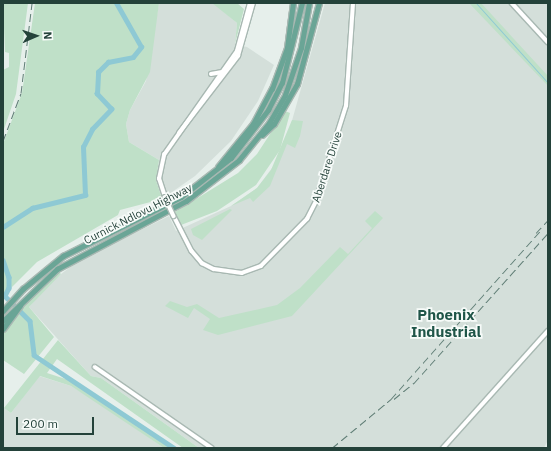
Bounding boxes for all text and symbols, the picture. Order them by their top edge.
north arrow [16,16,56,56]
text: N [41,31,55,40]
street label: Aberdare Drive [309,130,345,204]
street label: Curnick Ndlovu Highway [82,181,194,247]
district label: Phoenix Industrial [411,305,481,340]
scale bar [18,409,96,435]
text: 200 m [23,416,58,431]

